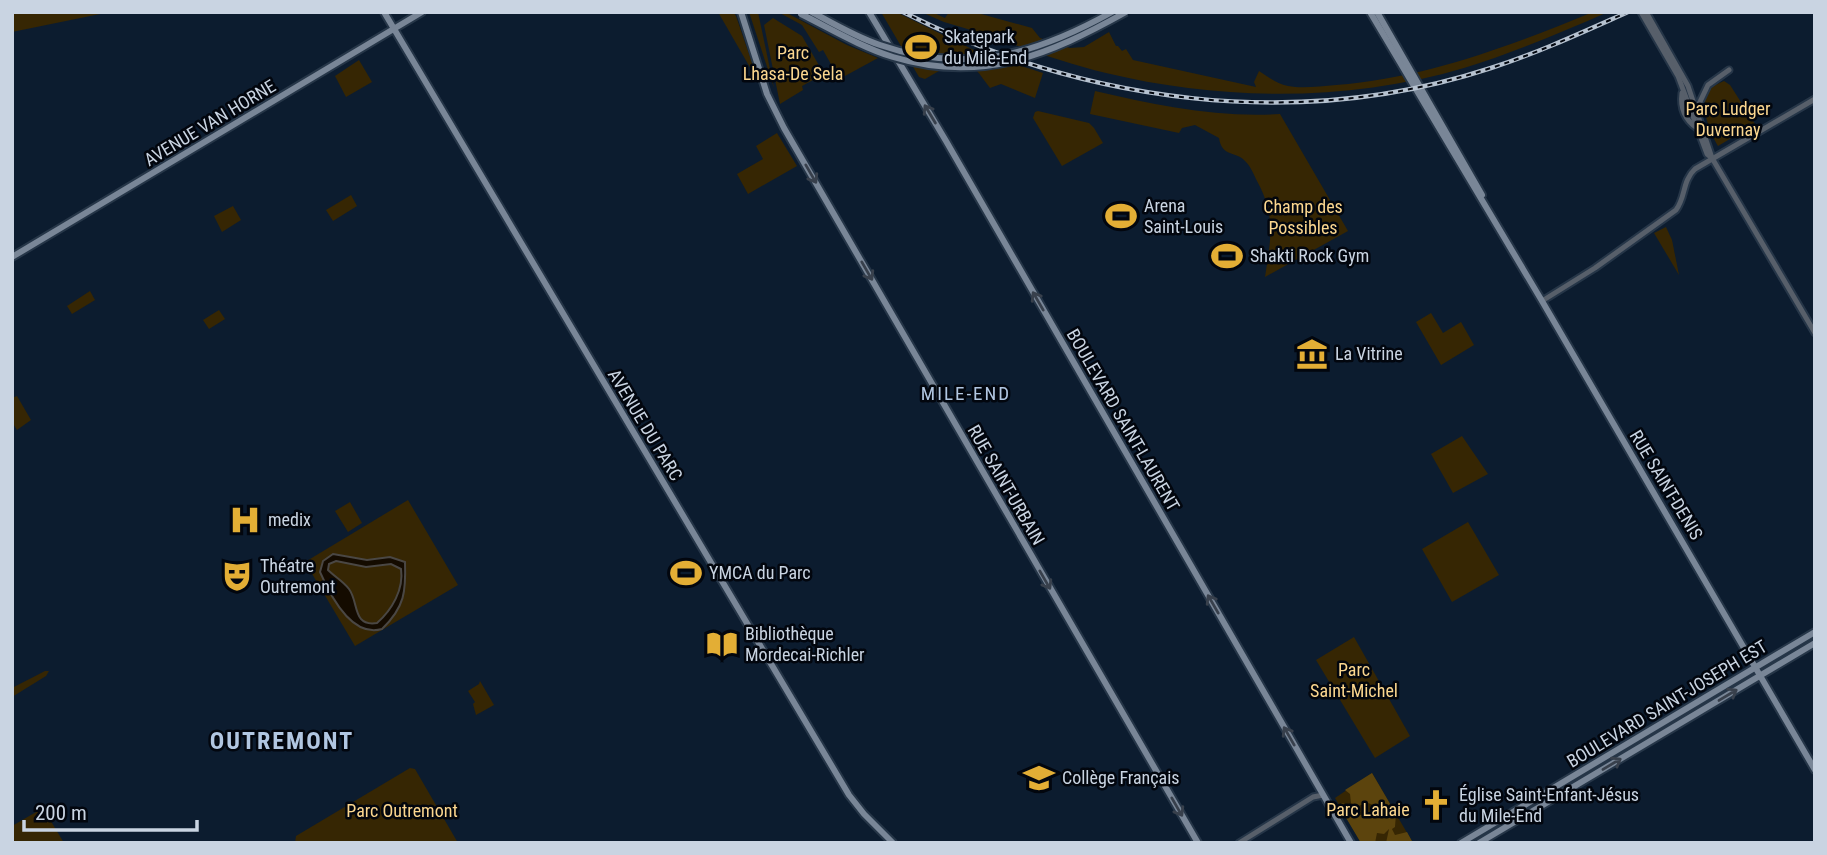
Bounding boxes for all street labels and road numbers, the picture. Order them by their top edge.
street label: AVENUE VAN HORNE [140,75,279,170]
street label: BOULEVARD SAINT-LAURENT [1063,325,1184,515]
street label: AVENUE DU PARC [604,365,687,484]
street label: RUE SAINT-URBAIN [964,421,1049,549]
street label: RUE SAINT-DENIS [1626,426,1707,543]
street label: BOULEVARD SAINT-JOSEPH EST [1563,635,1771,772]

